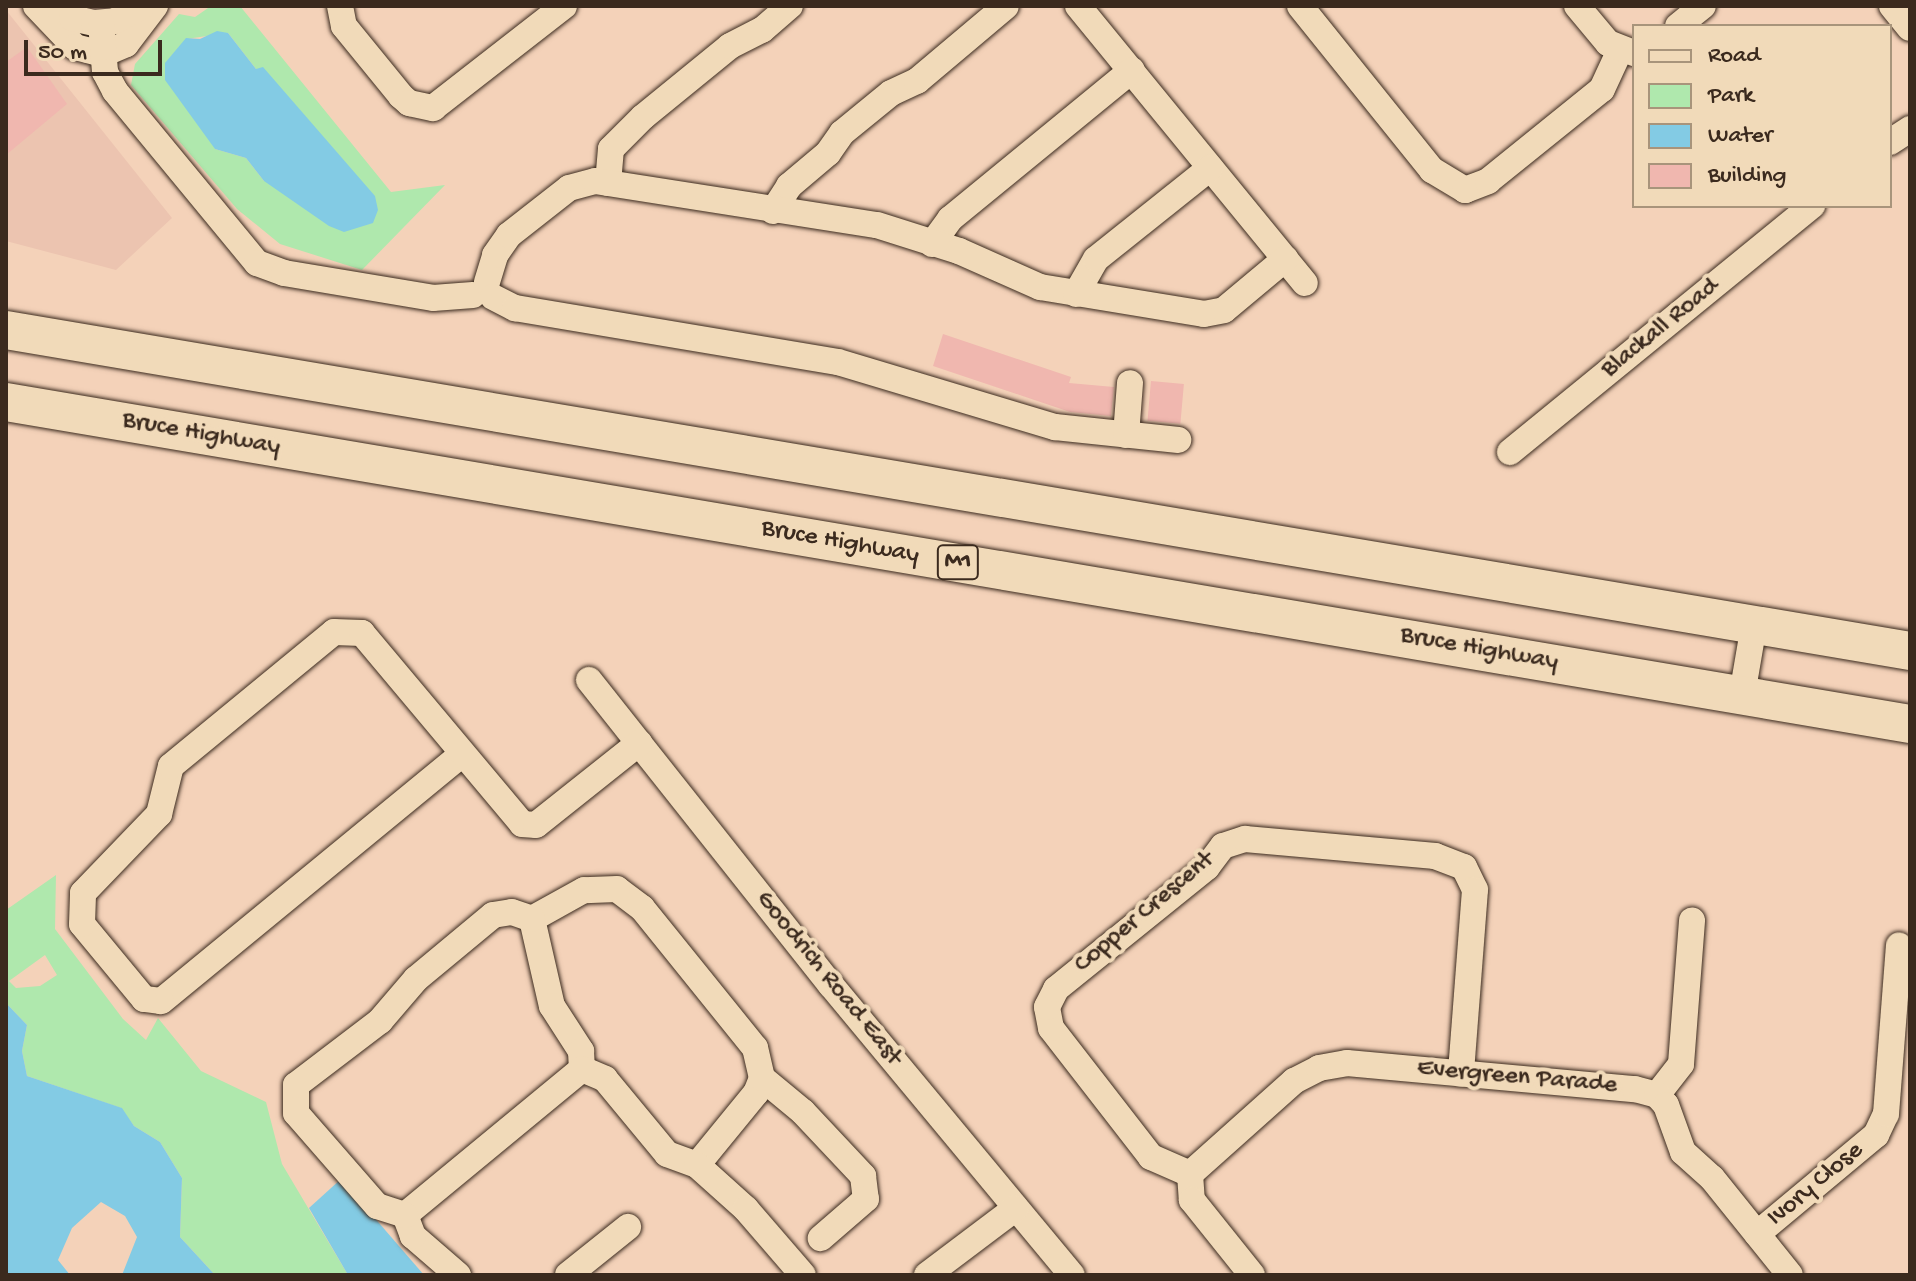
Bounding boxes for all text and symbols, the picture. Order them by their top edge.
scale bar [28,24,166,74]
legend [1632,24,1892,208]
text: 50 m [38,39,87,68]
text: Road [1708,42,1760,71]
text: Park [1708,82,1754,111]
text: Water [1708,122,1772,151]
text: Building [1708,162,1786,191]
street label: Blackall Road [1596,272,1726,386]
street label: Bruce Highway [120,406,282,464]
street label: Bruce Highway [759,514,921,572]
road number: M1 [936,542,980,582]
street label: Bruce Highway [1398,621,1560,679]
street label: Copper Crescent [1069,845,1221,981]
street label: Goodrich Road East [748,885,908,1073]
street label: Evergreen Parade [1416,1054,1618,1102]
street label: Ivory Close [1762,1136,1870,1234]

